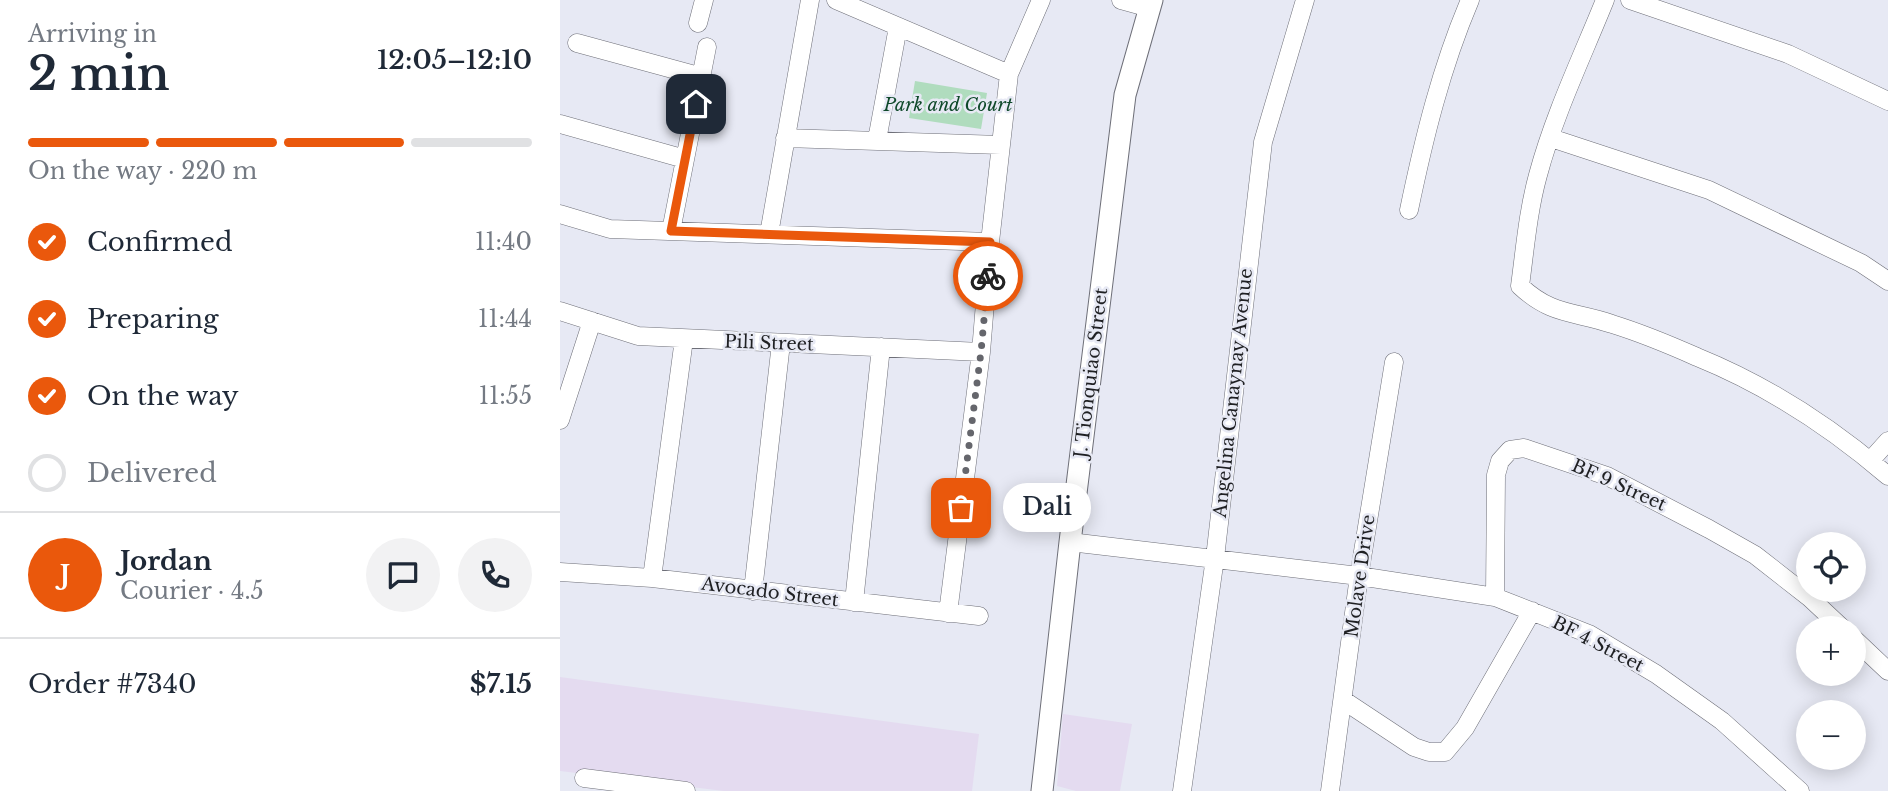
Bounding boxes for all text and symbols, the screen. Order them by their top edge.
text: Arriving in [28,20,157,48]
text: 12:05–12:10 [377,44,532,76]
text: 2 min [28,45,170,102]
pin [666,74,726,134]
icon: home [677,85,715,123]
park label: Park and Court [883,94,1013,116]
text: On the way · 220 m [28,157,257,185]
icon: check [28,223,66,261]
text: Confirmed [87,226,232,258]
text: 11:40 [475,228,532,256]
courier [953,241,1023,311]
icon: bike [969,257,1007,295]
street label: Angelina Canaynay Avenue [1209,267,1257,520]
street label: J. Tionquiao Street [1069,286,1112,461]
icon: check [28,300,66,338]
text: Preparing [87,303,219,335]
text: 11:44 [478,305,532,333]
street label: Pili Street [724,330,814,356]
icon: check [28,377,66,415]
text: On the way [87,380,239,412]
text: 11:55 [479,382,532,410]
street label: BF 9 Street [1568,454,1670,516]
text: Delivered [87,457,217,489]
pin [931,478,991,538]
callout: Dali [1003,484,1090,532]
icon: bag [942,489,980,527]
text: Dali [1022,493,1072,521]
street label: Molave Drive [1340,513,1380,639]
map controls [1796,532,1866,770]
button: locate [1796,532,1866,602]
button: chat [366,538,440,612]
button: phone [458,538,532,612]
text: Jordan [120,545,212,577]
text: J [60,559,70,591]
street label: Avocado Street [699,573,840,611]
text: Courier · 4.5 [120,577,264,605]
street label: BF 4 Street [1548,611,1648,677]
button: + [1796,616,1866,686]
text: Order #7340 [28,668,197,700]
text: $7.15 [470,668,532,700]
button: − [1796,700,1866,770]

